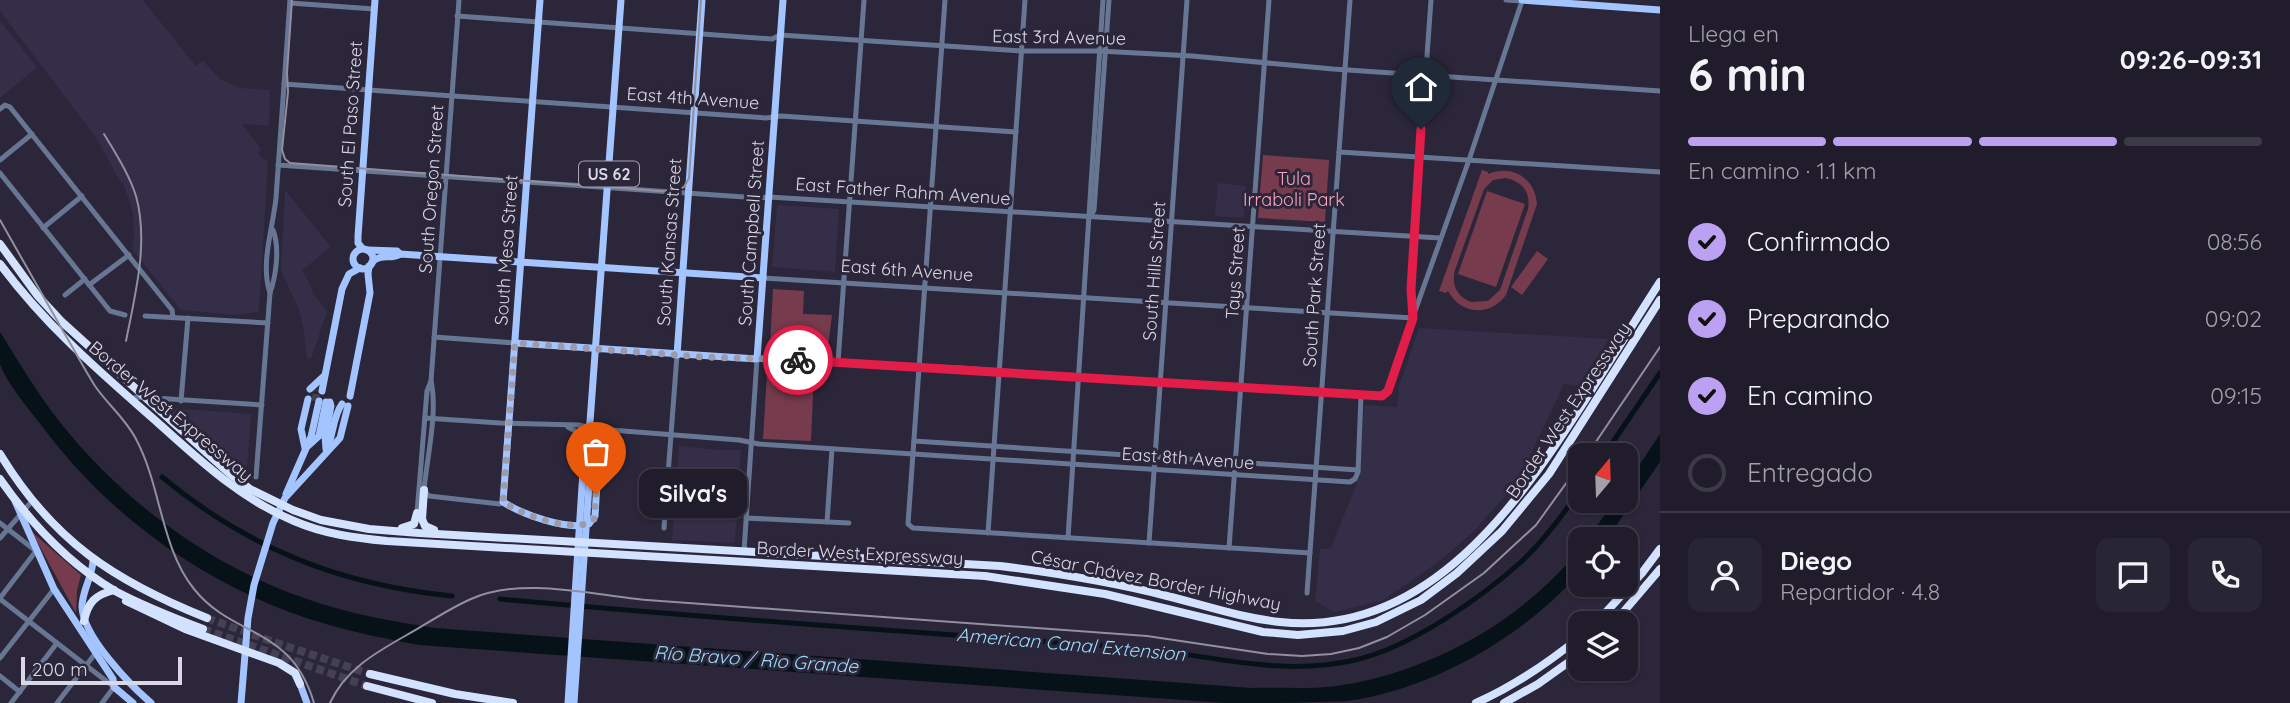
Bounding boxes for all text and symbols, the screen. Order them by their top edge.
text: Llega en [1688,19,1779,48]
street label: East 3rd Avenue [992,24,1126,50]
street label: South El Paso Street [333,40,367,208]
text: 09:26–09:31 [2120,43,2262,76]
text: 6 min [1688,45,1807,103]
pin [1391,57,1451,129]
icon: home [1402,68,1440,106]
street label: East 4th Avenue [626,82,760,114]
street label: South Oregon Street [414,104,448,274]
street label: South Campbell Street [733,139,769,327]
text: En camino · 1.1 km [1688,156,1876,185]
street label: South Kansas Street [652,157,686,327]
road number: US 62 [579,162,639,186]
park label: Tula Irraboli Park [1243,167,1345,211]
street label: East Father Rahm Avenue [795,172,1011,210]
street label: South Mesa Street [489,174,523,326]
street label: South Hills Street [1138,200,1170,342]
street label: South Park Street [1297,222,1331,368]
icon: check [1688,223,1726,261]
text: Confirmado [1747,225,1891,258]
street label: Tays Street [1220,226,1250,320]
text: 08:56 [2207,227,2262,256]
street label: East 6th Avenue [840,254,974,286]
icon: check [1688,300,1726,338]
text: Preparando [1747,302,1890,335]
text: 09:02 [2205,304,2262,333]
street label: Border West Expressway [1501,318,1635,502]
courier [763,325,833,395]
street label: Border West Expressway [84,336,258,486]
icon: bike [779,341,817,379]
icon: check [1688,377,1726,415]
text: En camino [1747,379,1873,412]
text: 09:15 [2210,381,2262,410]
pin [566,422,626,494]
icon: bag [577,433,615,471]
street label: East 8th Avenue [1121,442,1255,474]
north arrow [1568,443,1638,513]
map controls [1568,443,1638,681]
text: Entregado [1747,456,1873,489]
callout: Silva's [638,470,746,518]
text: Silva's [659,479,727,508]
button: locate [1568,527,1638,597]
street label: Border West Expressway [756,536,964,570]
button: person [1688,538,1762,612]
button: chat [2096,538,2170,612]
button: phone [2188,538,2262,612]
street label: César Chávez Border Highway [1029,544,1283,616]
text: Diego [1780,544,1852,577]
text: Repartidor · 4.8 [1780,577,1940,606]
button: layers [1568,611,1638,681]
water label: American Canal Extension [956,622,1187,666]
water label: Río Bravo / Rio Grande [653,640,860,678]
scale bar [21,654,182,686]
text: 200 m [32,657,88,681]

